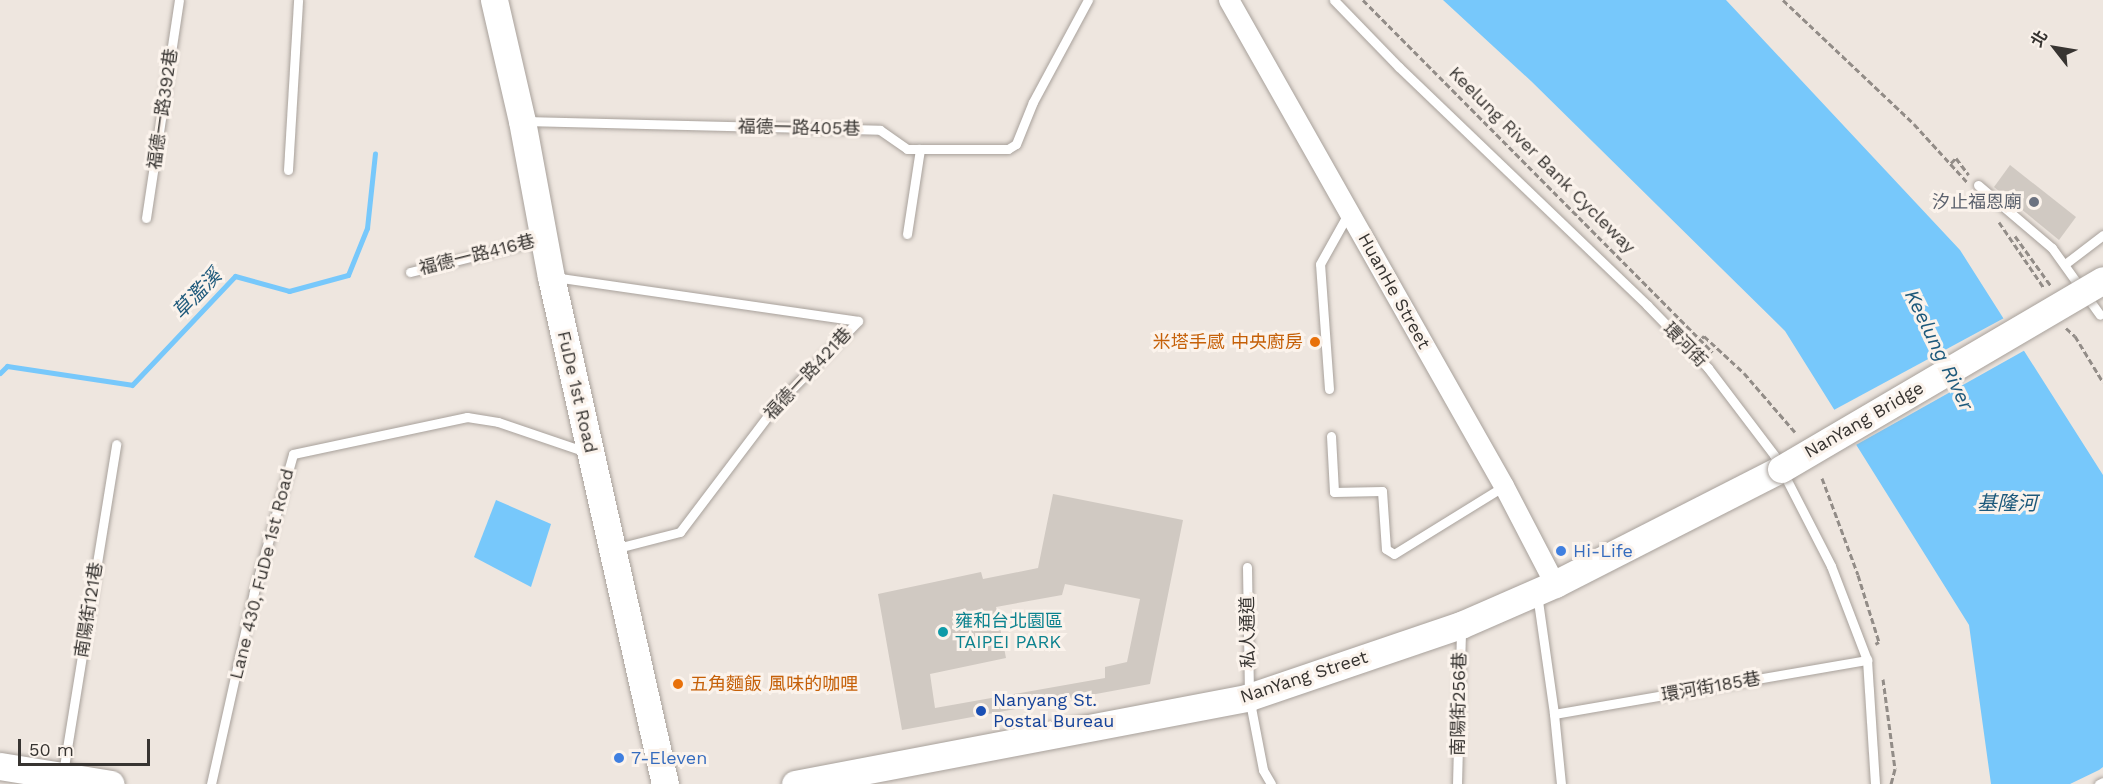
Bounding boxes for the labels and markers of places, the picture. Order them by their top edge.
place label: 汐止福恩廟 [1932,191,2022,213]
marker: 汐止福恩廟 [2027,195,2041,209]
place label: 米塔手感 中央廚房 [1153,331,1303,353]
marker: 米塔手感 中央廚房 [1308,335,1322,349]
place label: Hi-Life [1573,540,1633,562]
marker: Hi-Life [1554,544,1568,558]
place label: 雍和台北園區 TAIPEI PARK [955,611,1063,654]
marker: 雍和台北園區 TAIPEI PARK [936,625,950,639]
place label: 五角麵飯 風味的咖哩 [690,673,858,695]
marker: 五角麵飯 風味的咖哩 [671,677,685,691]
place label: Nanyang St. Postal Bureau [993,690,1115,732]
marker: Nanyang St. Postal Bureau [974,704,988,718]
place label: 7-Eleven [631,747,707,769]
marker: 7-Eleven [612,751,626,765]

